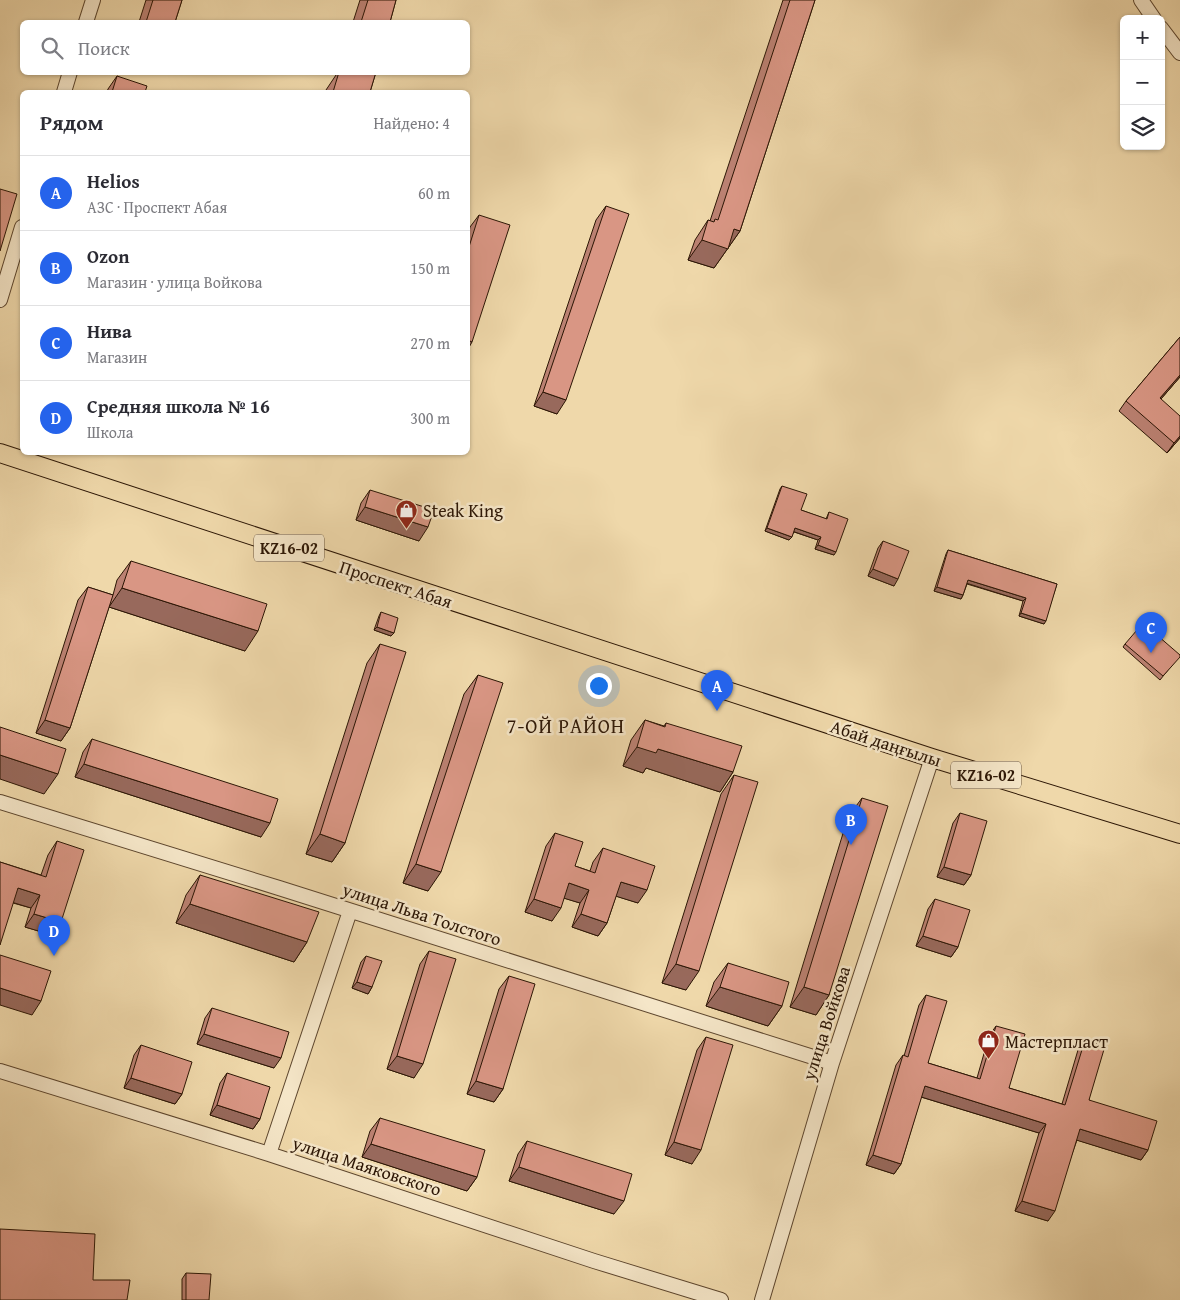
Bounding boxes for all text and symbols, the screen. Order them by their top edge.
map controls [1120,15,1165,150]
button: + [1120,15,1165,60]
search box [20,20,470,75]
icon: search [38,34,66,62]
text: Поиск [78,34,130,62]
button: − [1120,60,1165,105]
button: layers [1120,105,1165,150]
text: Рядом [40,107,103,138]
text: Найдено: 4 [373,111,450,135]
text: Helios [87,167,140,195]
text: A [51,181,61,205]
text: 60 m [418,181,450,205]
text: АЗС · Проспект Абая [87,195,227,219]
text: Ozon [87,242,129,270]
text: B [51,256,61,280]
text: 150 m [410,256,450,280]
text: Магазин · улица Войкова [87,270,262,294]
text: Нива [87,317,132,345]
text: C [51,331,61,355]
text: 270 m [410,331,450,355]
text: Магазин [87,345,147,369]
text: Средняя школа № 16 [87,392,270,420]
text: D [51,406,61,430]
text: 300 m [410,406,450,430]
text: Школа [87,420,133,444]
place label: Steak King [423,497,503,524]
shop icon: Steak King [395,498,419,529]
road number: KZ16-02 [254,534,324,562]
street label: Проспект Абая [336,553,456,615]
pin: C [1135,612,1167,653]
pin: A [701,670,733,711]
your location [586,673,612,699]
district label: 7-ОЙ РАЙОН [507,711,625,740]
street label: Абай даңғылы [827,712,945,774]
road number: KZ16-02 [951,762,1021,788]
pin: B [835,804,867,845]
street label: улица Льва Толстого [338,875,505,952]
pin: D [38,915,70,956]
street label: улица Войкова [795,962,857,1085]
place label: Мастерпласт [1005,1028,1108,1055]
shop icon: Мастерпласт [977,1029,1001,1060]
street label: улица Маяковского [288,1129,445,1203]

